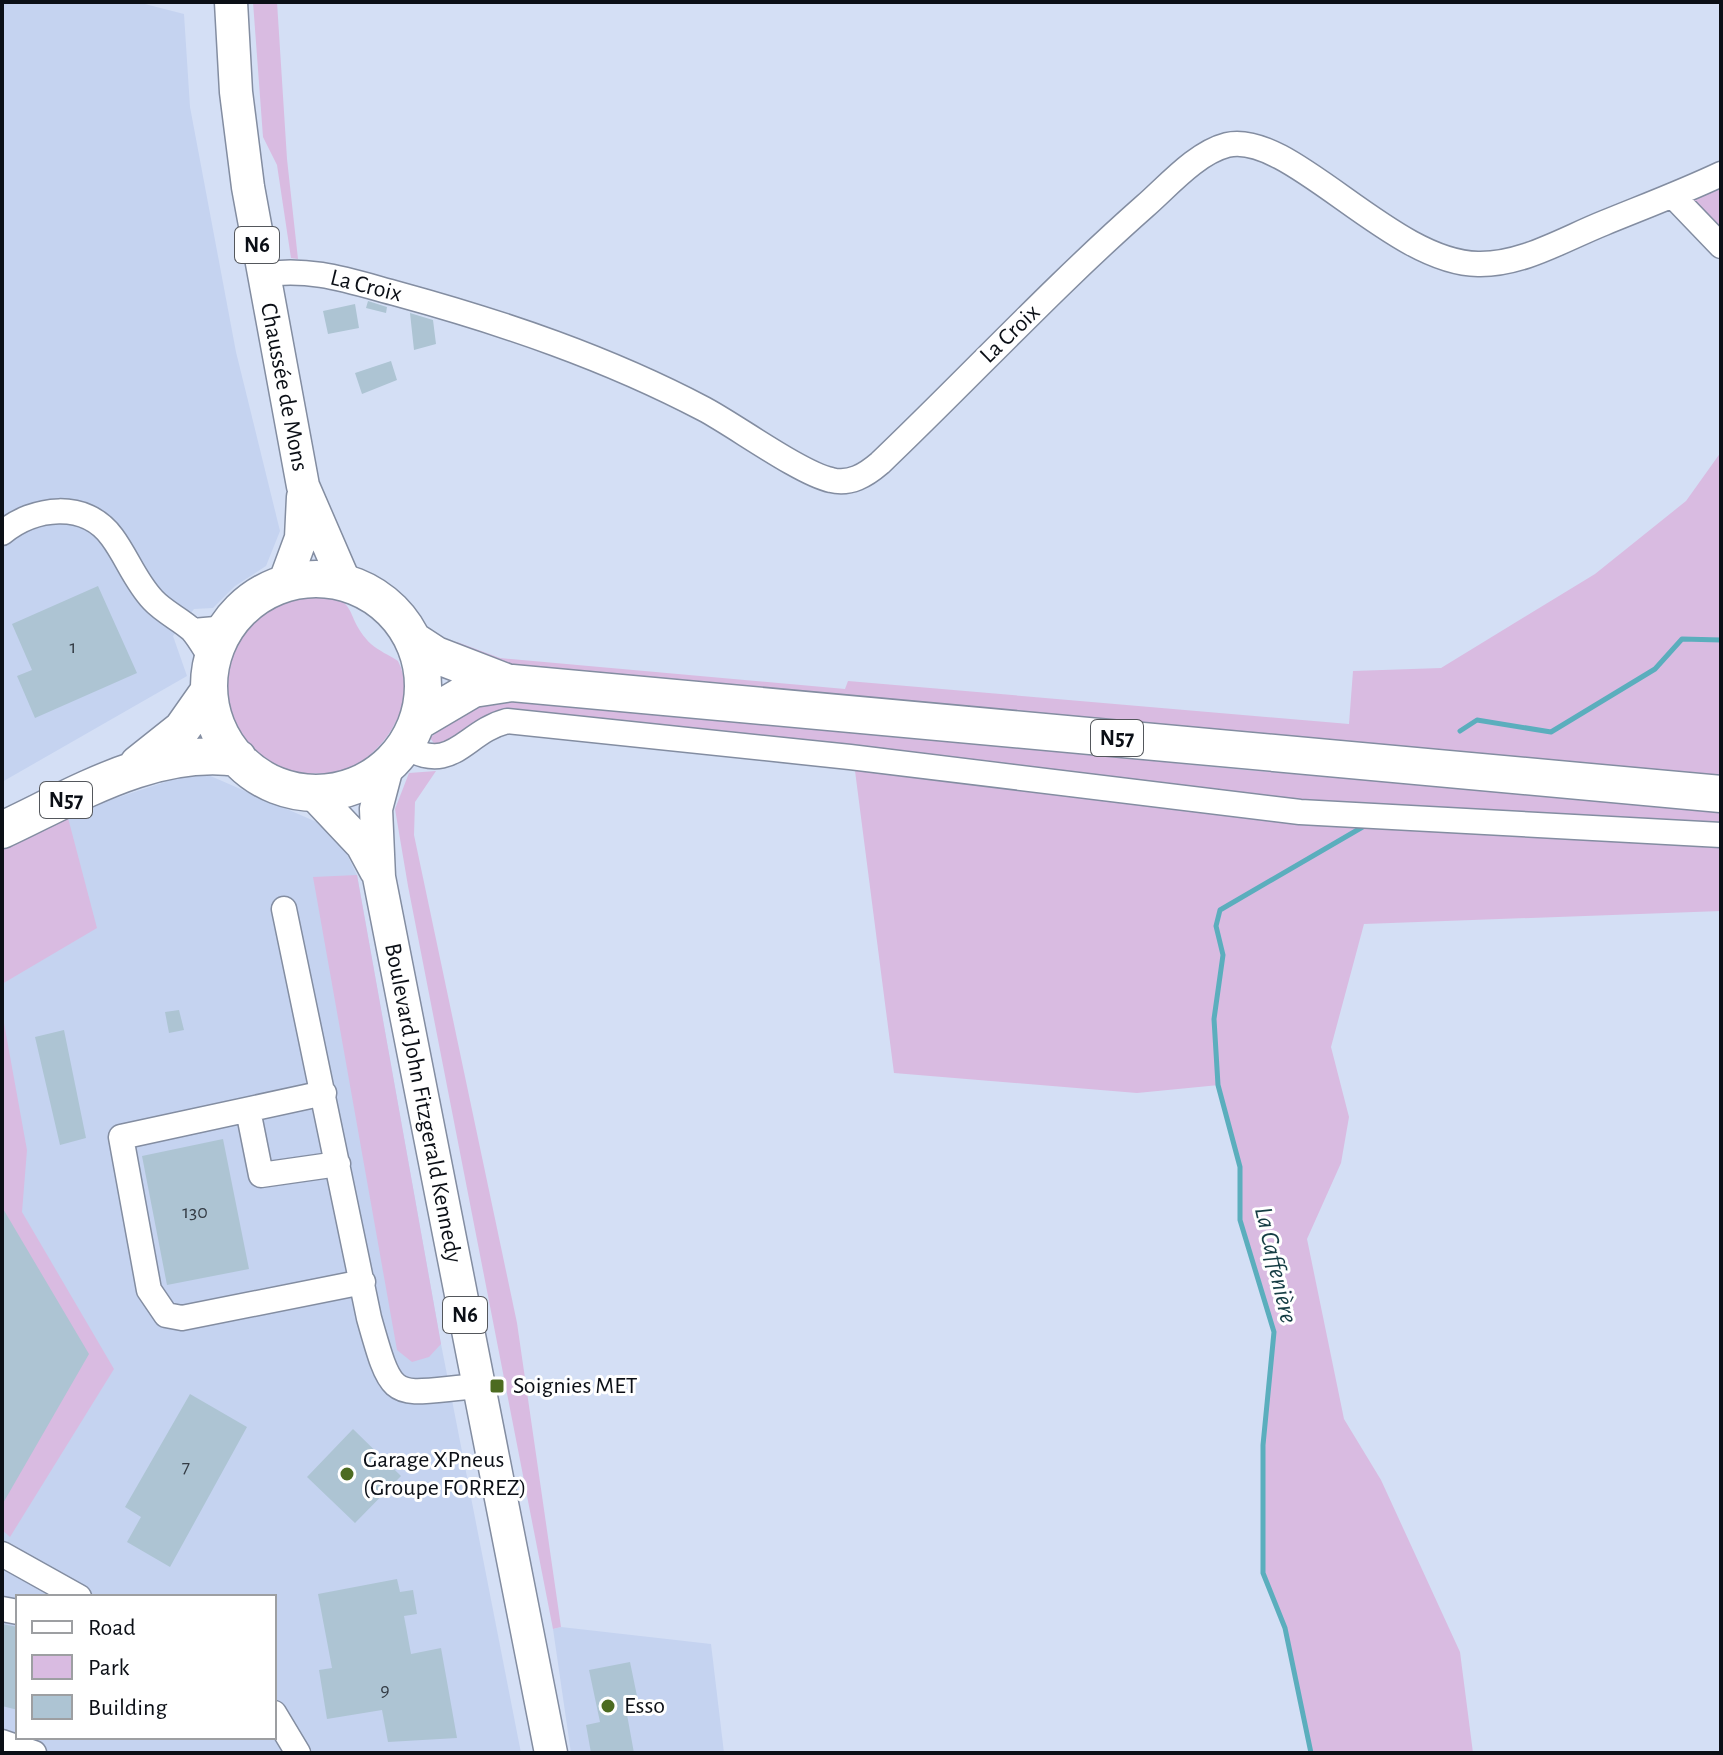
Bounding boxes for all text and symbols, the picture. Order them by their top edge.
road number: N6 [235,227,279,263]
street label: La Croix [328,266,405,307]
street label: La Croix [975,300,1045,368]
street label: Chaussée de Mons [256,301,312,473]
house number: 1 [70,637,76,657]
road number: N57 [1091,720,1143,756]
road number: N57 [40,782,92,818]
street label: Boulevard John Fitzgerald Kennedy [380,941,466,1265]
house number: 130 [182,1202,208,1222]
water label: La Caffenière [1250,1204,1302,1326]
road number: N6 [443,1297,487,1333]
place label: Soignies MET [513,1374,638,1398]
marker: Soignies MET [488,1377,506,1395]
place label: Garage XPneus (Groupe FORREZ) [363,1448,527,1500]
house number: 7 [182,1457,190,1477]
marker: Garage XPneus (Groupe FORREZ) [338,1465,356,1483]
legend [16,1595,276,1739]
text: Road [88,1616,136,1640]
text: Park [88,1656,129,1680]
house number: 9 [380,1680,390,1700]
place label: Esso [624,1694,665,1718]
text: Building [88,1696,167,1720]
marker: Esso [599,1697,617,1715]

